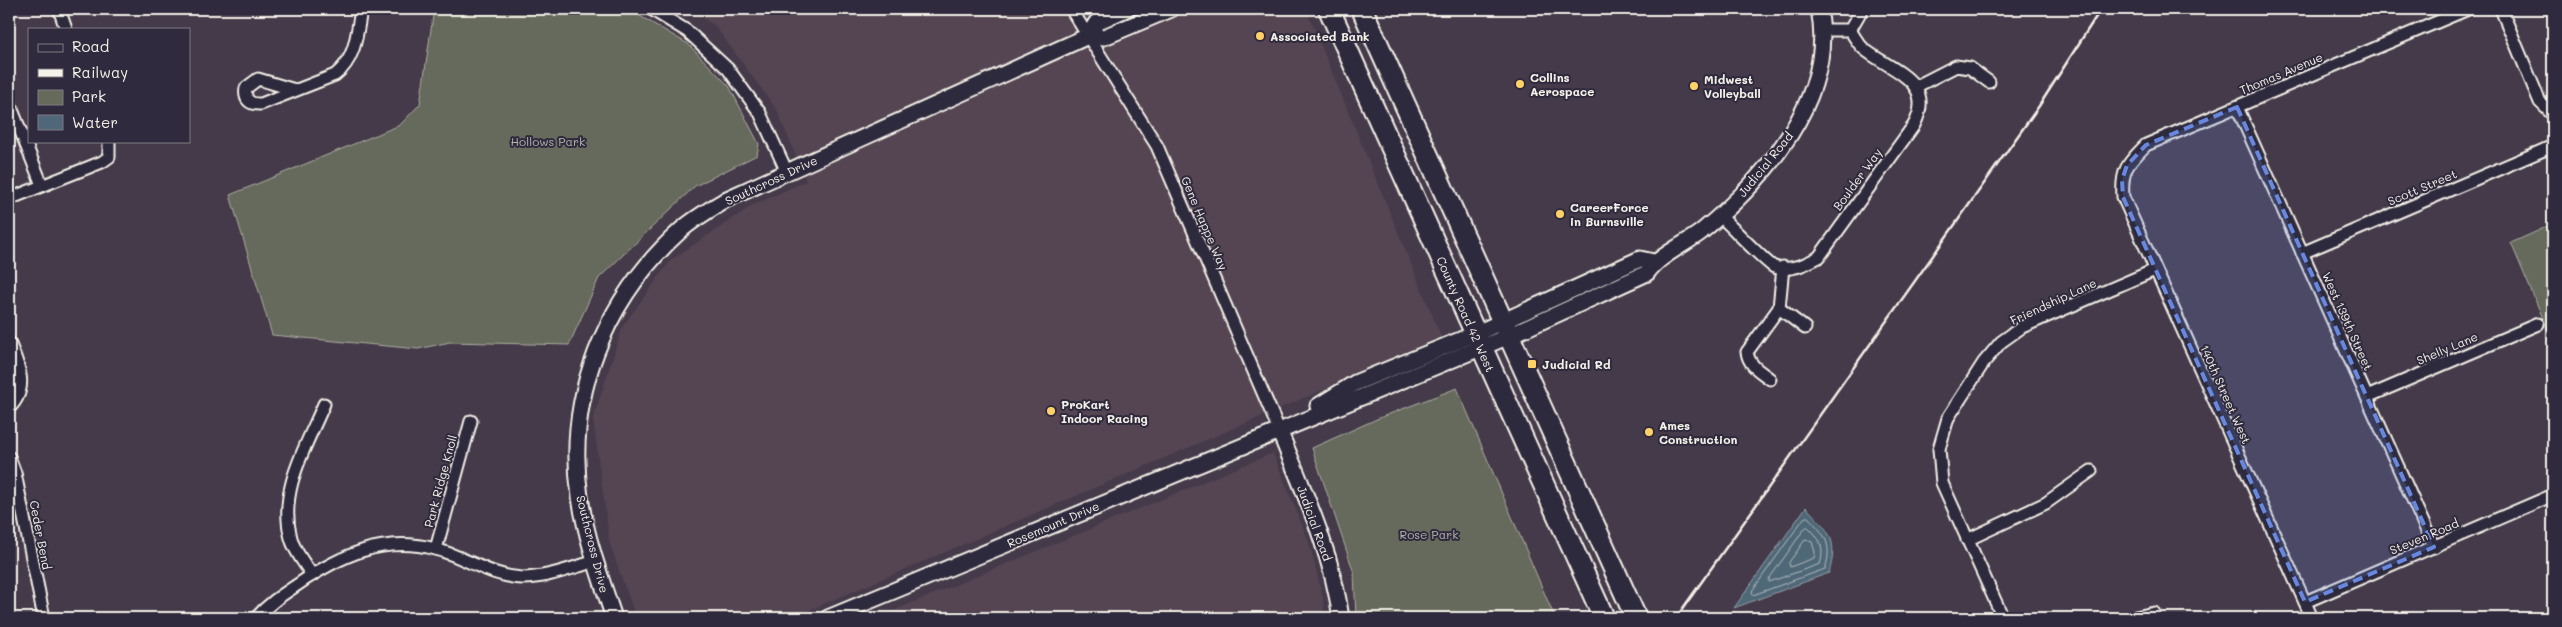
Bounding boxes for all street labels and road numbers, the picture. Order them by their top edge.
street label: Thomas Avenue [2237,48,2325,98]
street label: Judicial Road [1734,128,1796,200]
street label: Boulder Way [1829,145,1885,213]
street label: Southcross Drive [722,152,820,208]
street label: Scott Street [2385,165,2459,209]
street label: Gene Happe Way [1178,174,1232,272]
street label: County Road 42 West [1433,254,1499,374]
street label: West 139th Street [2319,269,2377,373]
street label: Friendship Lane [2007,274,2099,328]
street label: Shelly Lane [2414,328,2480,368]
street label: 140th Street West [2197,342,2255,446]
street label: Park Ridge Knoll [420,433,460,529]
street label: Judicial Road [1294,483,1336,563]
street label: Southcross Drive [573,494,613,594]
street label: Rosemount Drive [1004,497,1102,551]
street label: Ceder Bend [26,499,56,571]
street label: Steven Road [2387,514,2461,558]

